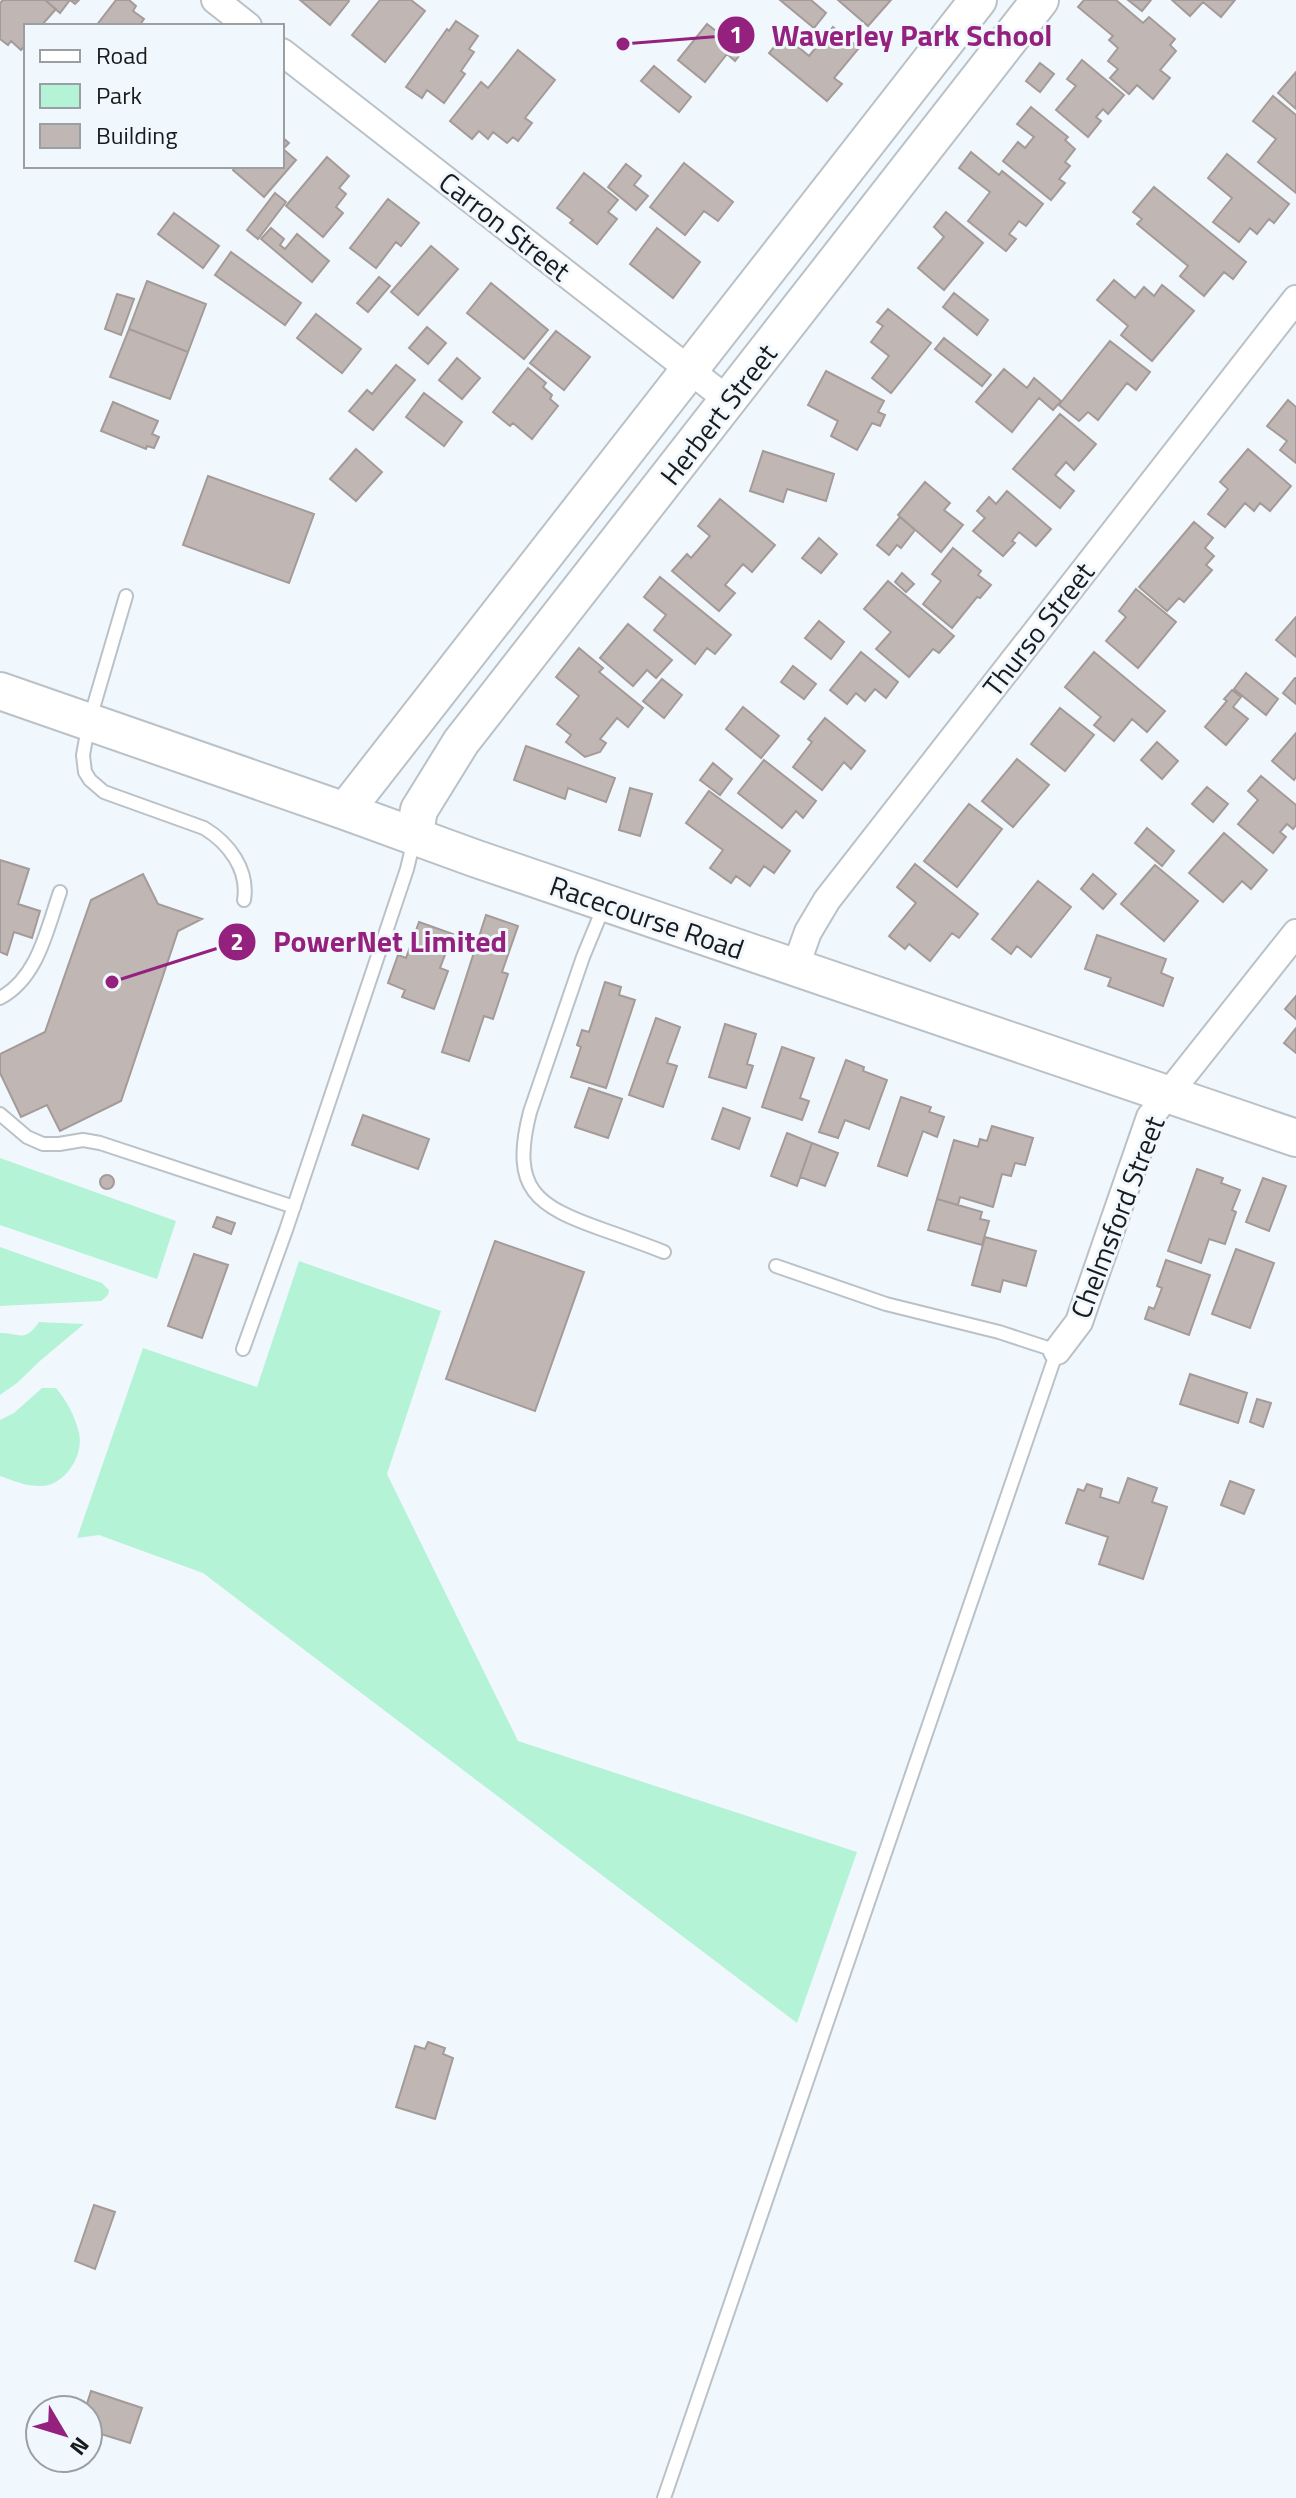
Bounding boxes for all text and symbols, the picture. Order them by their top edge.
callout: Waverley Park School [716,8,1069,62]
text: Waverley Park School [772,12,1052,58]
text: 1 [729,16,743,52]
legend [24,24,284,168]
text: Road [96,37,148,73]
text: Park [96,77,142,113]
text: Building [96,117,178,153]
street label: Carron Street [430,161,580,291]
street label: Herbert Street [649,334,787,494]
street label: Thurso Street [972,552,1104,705]
street label: Racecourse Road [544,864,750,970]
callout: PowerNet Limited [217,915,524,969]
text: PowerNet Limited [273,918,507,964]
text: 2 [230,923,244,959]
street label: Chelmsford Street [1059,1109,1175,1324]
north arrow [24,2394,104,2474]
text: N [62,2430,98,2463]

